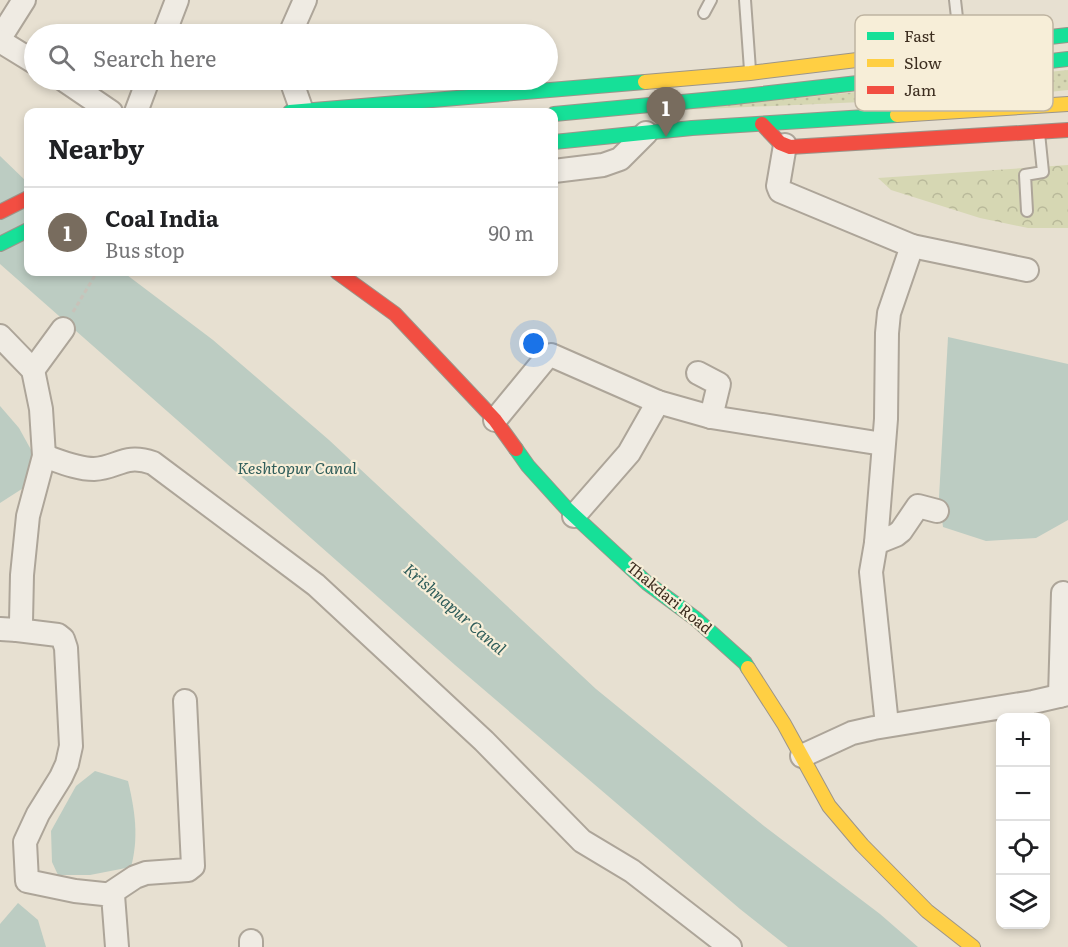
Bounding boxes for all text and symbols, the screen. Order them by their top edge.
legend [855,15,1053,111]
text: Fast [904,23,936,47]
search box [24,24,558,90]
icon: search [45,41,78,74]
text: Search here [93,41,216,74]
text: Slow [904,50,942,74]
text: Jam [904,77,937,101]
pin: 1 [646,88,686,137]
text: Nearby [48,128,144,167]
text: Coal India [105,201,219,234]
text: 1 [63,217,72,247]
text: 90 m [489,217,534,247]
text: Bus stop [105,234,185,264]
your location [519,329,548,358]
water label: Keshtopur Canal [237,455,357,479]
street label: Thakdari Road [622,555,718,639]
water label: Krishnapur Canal [399,557,512,660]
map controls [996,713,1050,929]
button: + [996,713,1050,767]
button: − [996,767,1050,821]
button: locate [996,821,1050,875]
button: layers [996,875,1050,929]

